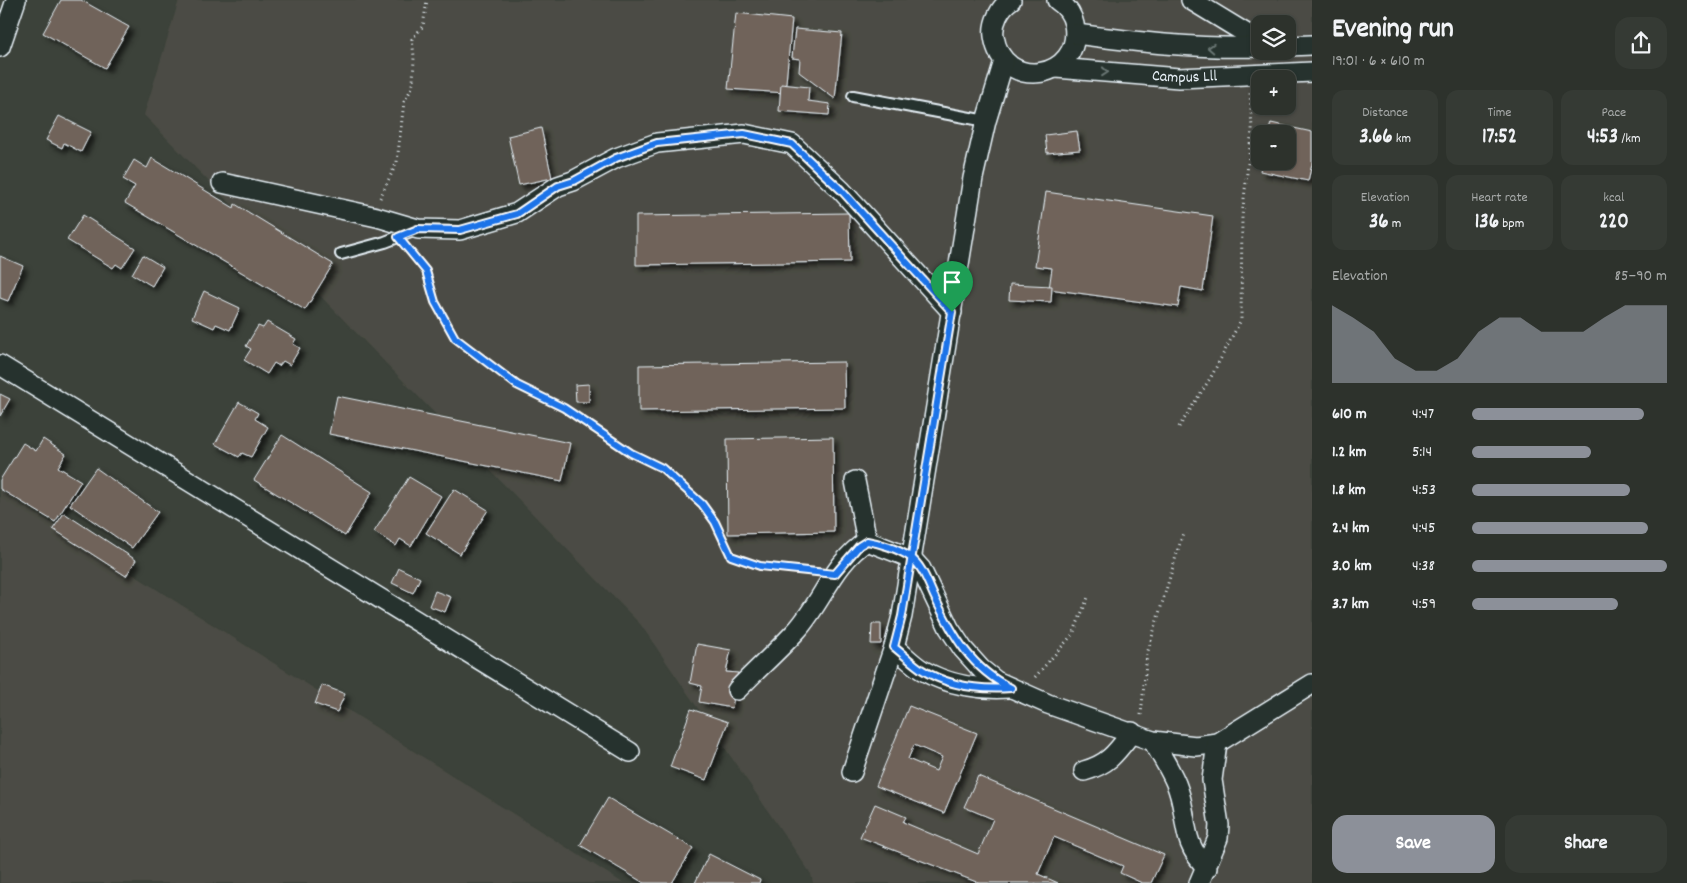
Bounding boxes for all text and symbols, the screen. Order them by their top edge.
text: Evening run [1332,11,1454,51]
map controls [1251,15,1296,170]
button: layers [1251,15,1296,60]
button: share [1615,17,1667,69]
one-way arrow [1207,42,1215,53]
text: 19:01 · 6 × 610 m [1332,50,1425,73]
street label: Campus Lll [1151,64,1218,90]
one-way arrow [1101,66,1109,77]
button: + [1251,70,1296,115]
text: Distance [1362,103,1408,123]
text: Time [1488,103,1511,123]
text: Pace [1601,103,1626,123]
text: 3.66 [1359,123,1393,153]
text: 17:52 [1482,123,1517,153]
text: 4:53 [1587,123,1618,153]
button: − [1251,125,1296,170]
text: km [1393,129,1411,149]
text: /km [1618,129,1641,149]
text: Elevation [1361,188,1410,208]
text: Heart rate [1471,188,1528,208]
text: kcal [1603,188,1624,208]
text: 36 [1369,208,1389,238]
text: 136 [1475,208,1499,238]
text: 220 [1599,208,1629,238]
text: m [1389,214,1401,234]
text: bpm [1499,214,1524,234]
pin [931,261,973,312]
text: Elevation [1332,265,1388,288]
text: 85–90 m [1615,265,1667,288]
icon: arrive [938,268,966,296]
text: 610 m [1332,403,1367,426]
text: 4:47 [1412,403,1434,426]
text: 1.2 km [1332,441,1366,464]
text: 5:14 [1412,441,1432,464]
text: 1.8 km [1332,479,1366,502]
text: 4:53 [1412,479,1436,502]
text: 2.4 km [1332,517,1370,540]
text: 4:45 [1412,517,1435,540]
text: 3.0 km [1332,555,1372,578]
text: 4:38 [1412,555,1435,578]
text: 3.7 km [1332,593,1369,616]
text: 4:59 [1412,593,1436,616]
button: Save [1332,815,1495,873]
button: Share [1505,815,1667,873]

